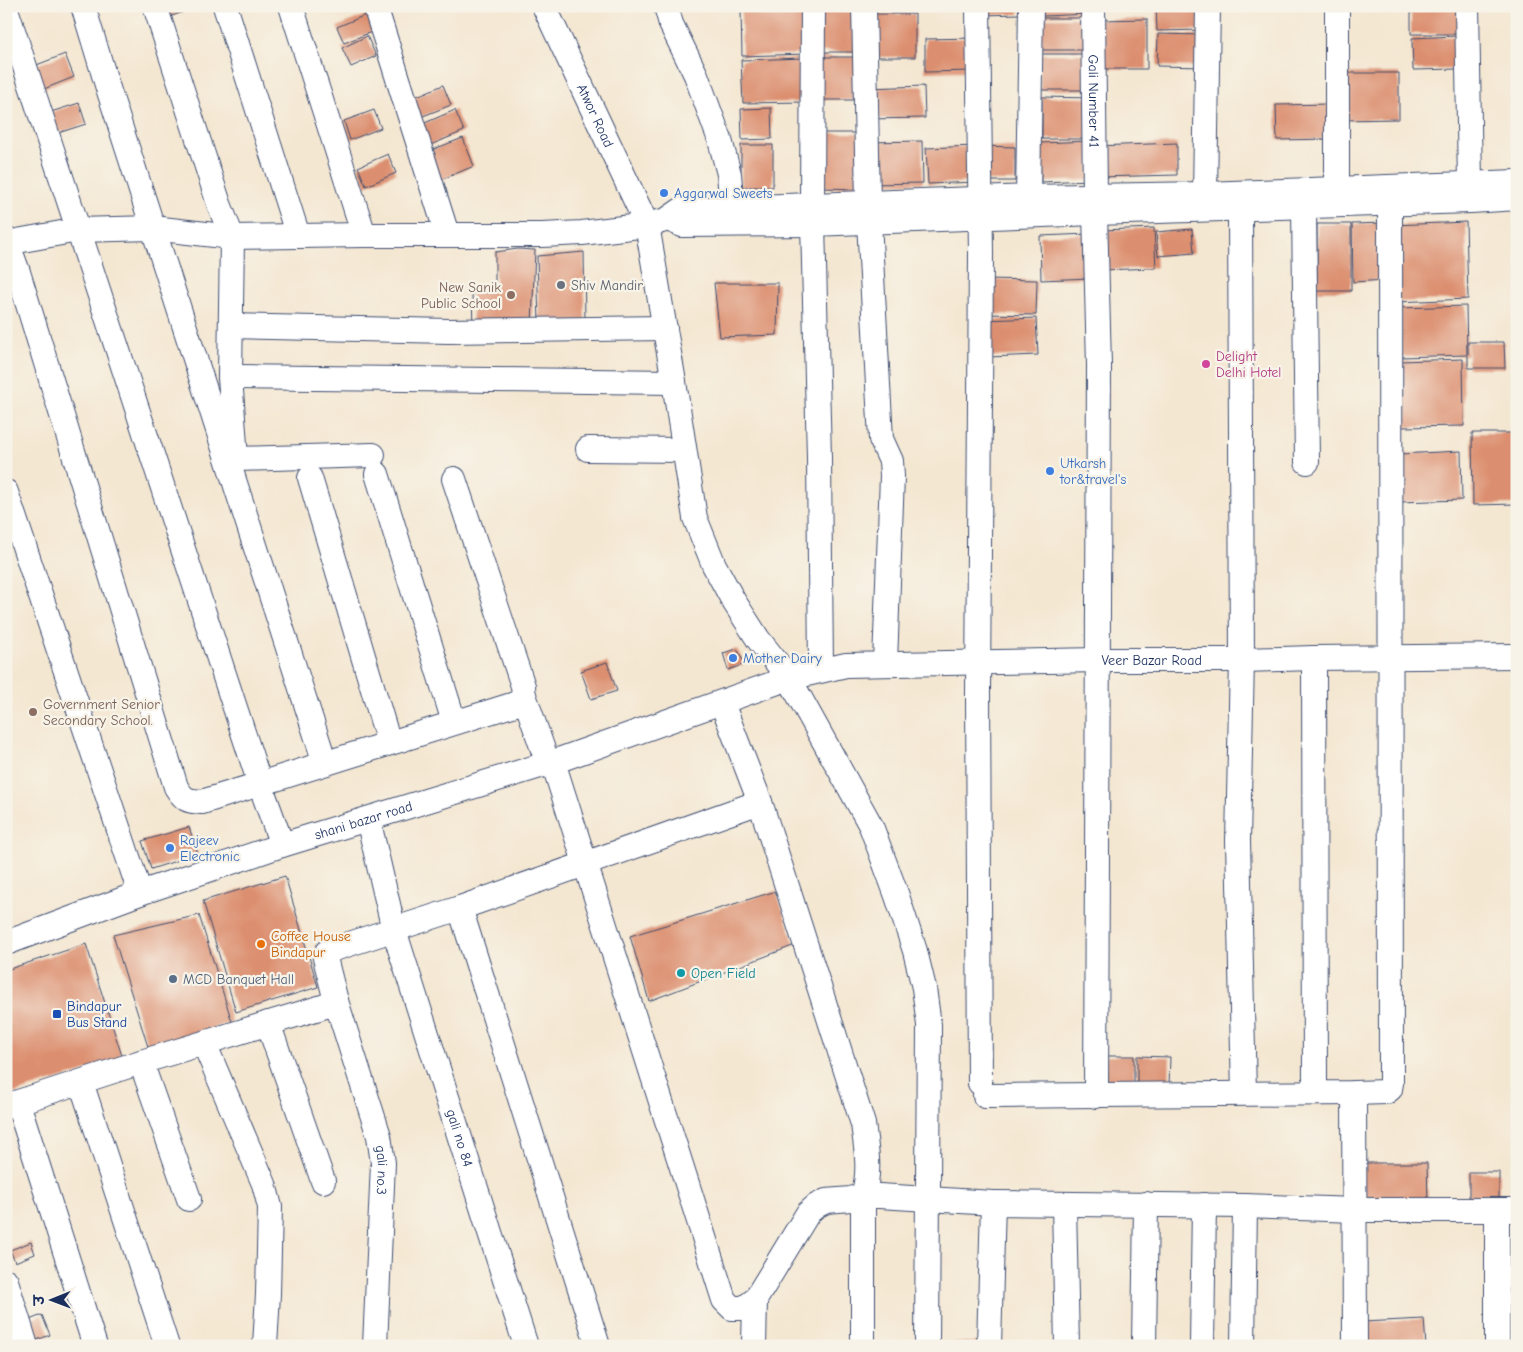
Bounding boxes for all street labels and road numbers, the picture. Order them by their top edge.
street label: Gali Number 41 [1085,54,1103,148]
street label: Atwor Road [573,81,618,150]
street label: Veer Bazar Road [1101,652,1202,669]
street label: shani bazar road [312,797,414,843]
street label: gali no 84 [443,1107,477,1169]
street label: gali no.3 [372,1144,391,1195]

